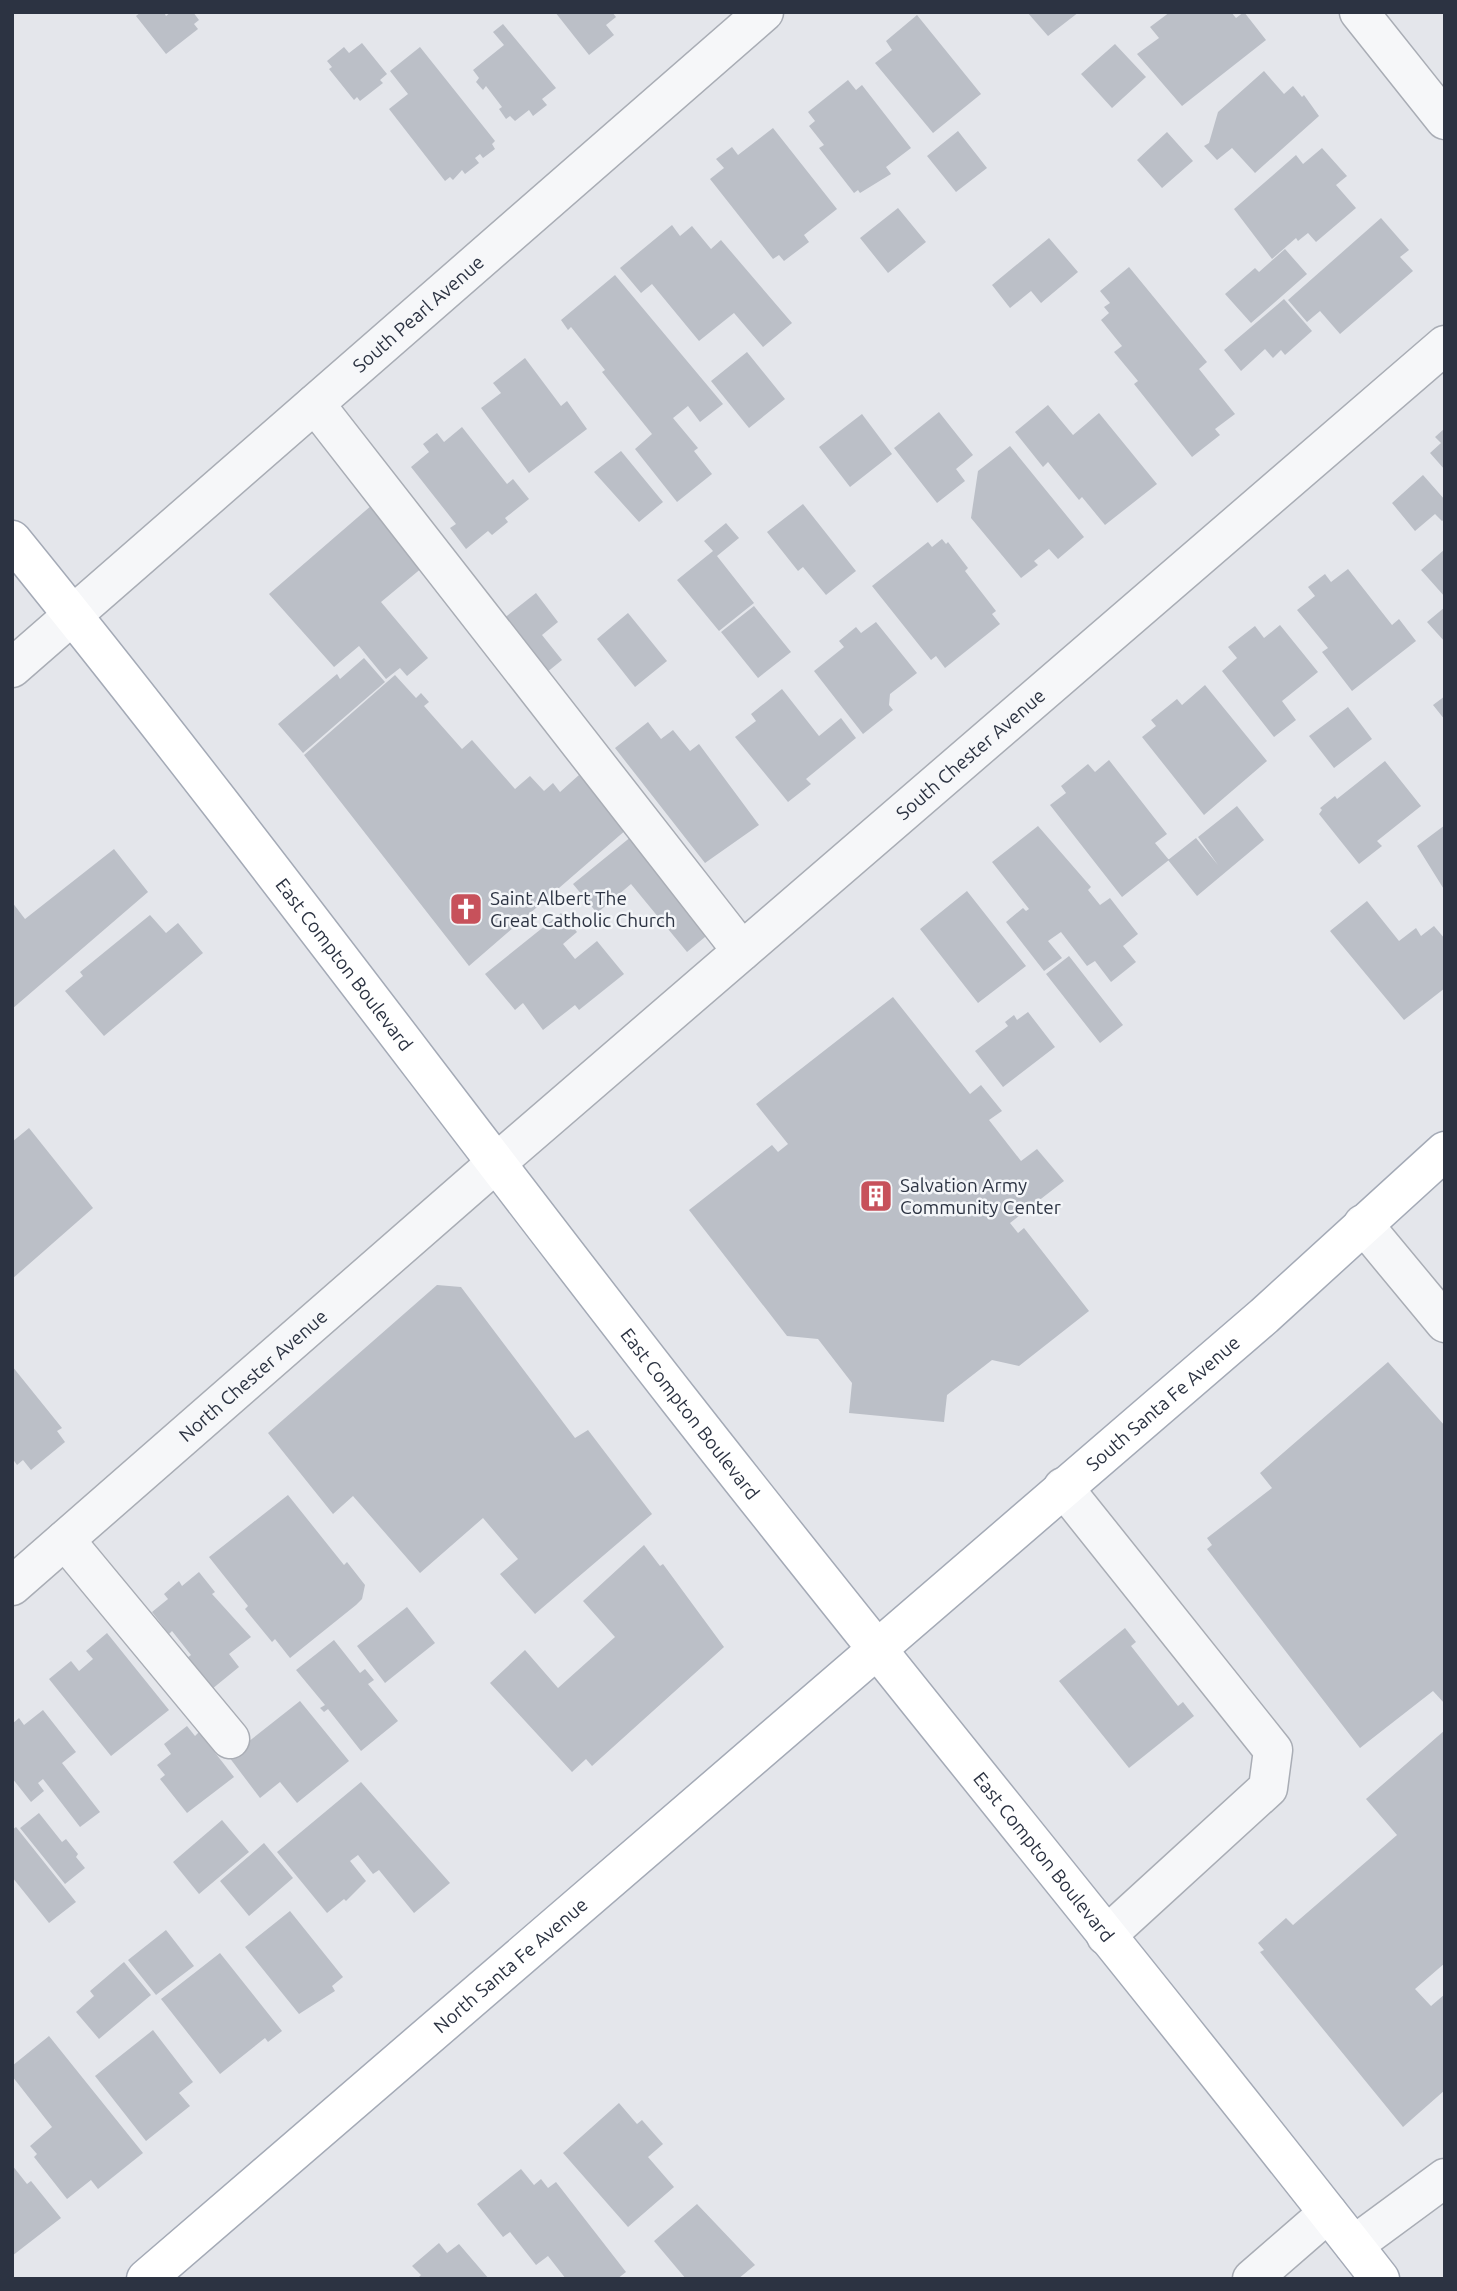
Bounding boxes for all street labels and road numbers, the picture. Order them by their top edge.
street label: South Pearl Avenue [348,251,488,377]
street label: South Chester Avenue [891,684,1049,824]
street label: East Compton Boulevard [271,874,417,1055]
street label: North Chester Avenue [174,1305,332,1446]
street label: East Compton Boulevard [616,1324,764,1504]
street label: South Santa Fe Avenue [1081,1331,1244,1475]
street label: East Compton Boulevard [969,1768,1119,1946]
street label: North Santa Fe Avenue [429,1893,592,2037]

